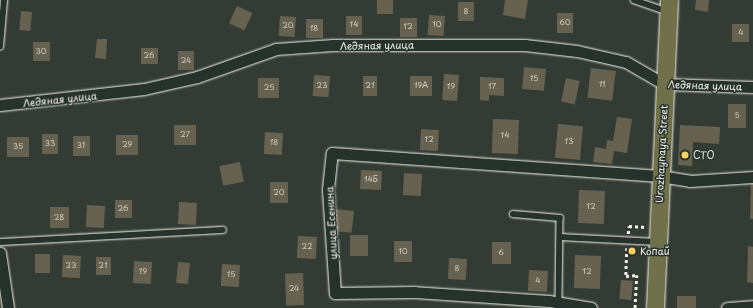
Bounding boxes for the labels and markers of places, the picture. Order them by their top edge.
place label: СТО [693,149,715,161]
marker: СТО [680,150,690,160]
place label: Копай [640,245,670,257]
marker: Копай [627,246,637,256]

